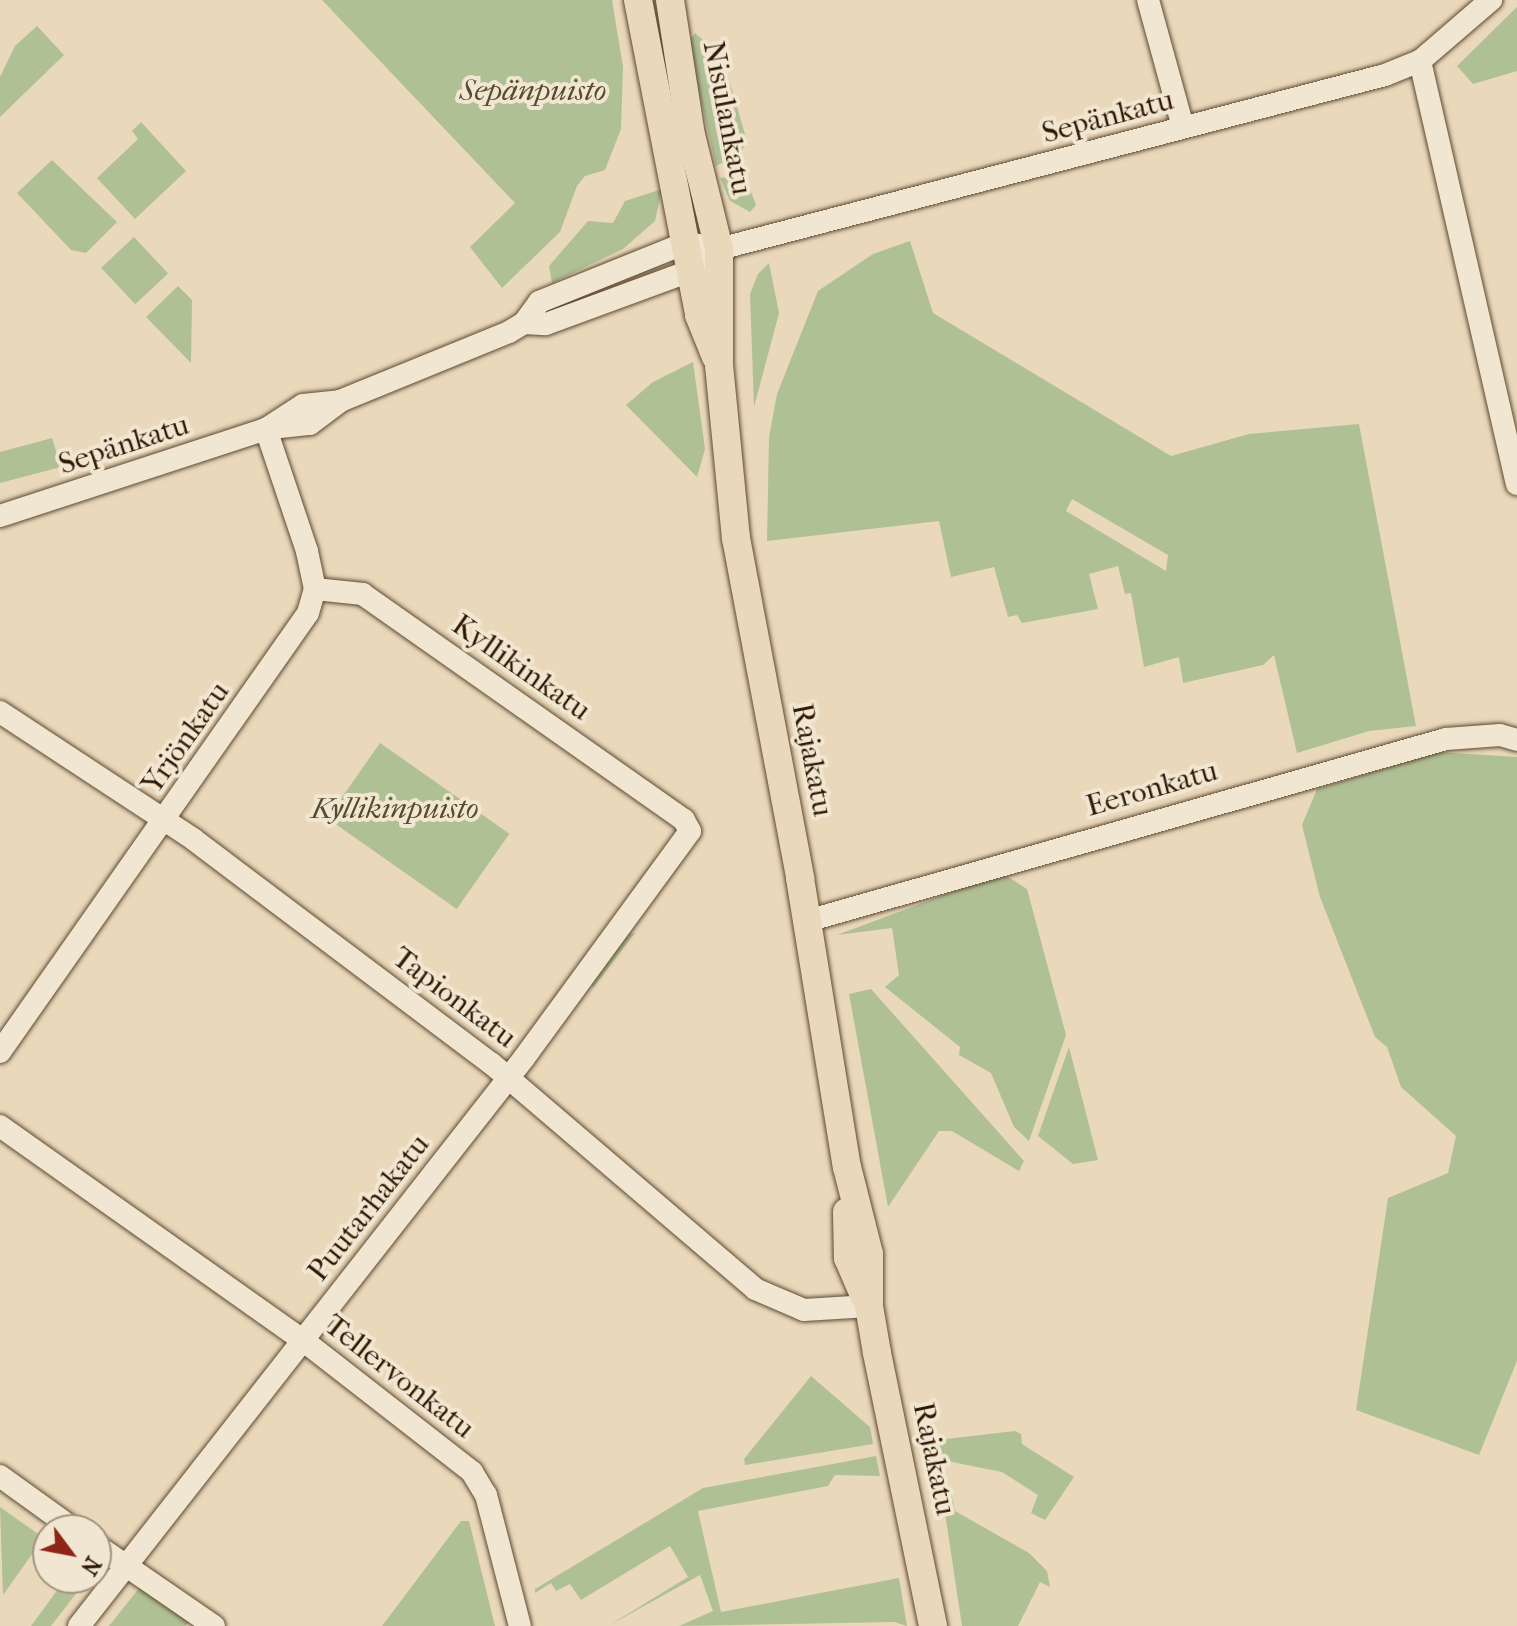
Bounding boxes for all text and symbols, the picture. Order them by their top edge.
street label: Nisulankatu [694,38,760,198]
park label: Sepänpuisto [459,73,607,109]
street label: Sepänkatu [1038,82,1178,152]
street label: Sepänkatu [54,407,194,483]
street label: Kyllikinkatu [445,607,597,729]
street label: Yrjönkatu [134,675,238,801]
street label: Rajakatu [783,700,841,820]
street label: Eeronkatu [1082,753,1222,825]
park label: Kyllikinpuisto [311,791,479,827]
street label: Tapionkatu [385,940,523,1056]
street label: Puutarhakatu [300,1127,438,1289]
street label: Tellervonkatu [317,1307,481,1447]
street label: Rajakatu [904,1399,964,1519]
north arrow [32,1514,112,1594]
text: N [75,1552,106,1580]

